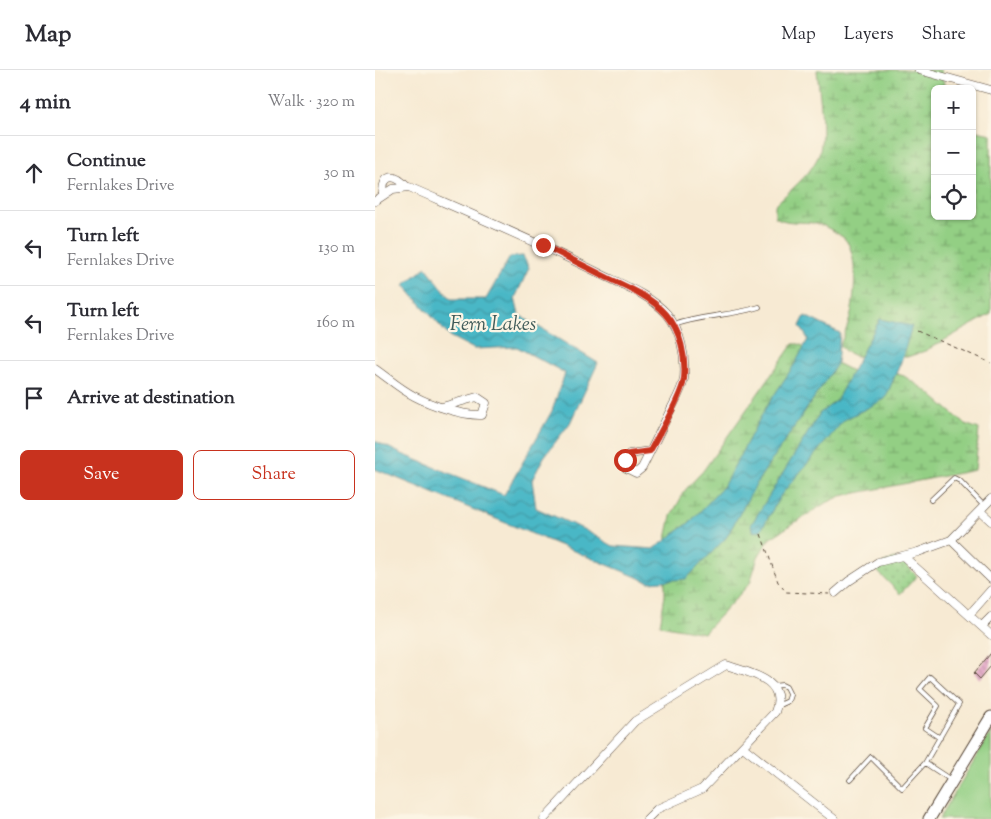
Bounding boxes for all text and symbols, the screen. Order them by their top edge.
text: Map [25,18,71,52]
text: Map [781,22,816,48]
text: Layers [844,22,894,48]
text: Share [922,22,966,48]
map controls [931,85,976,220]
button: + [931,85,976,130]
text: 4 min [20,88,71,118]
text: Walk · 320 m [268,91,355,114]
button: − [931,130,976,175]
text: Continue [67,148,146,175]
icon: ahead [20,159,48,187]
text: 30 m [324,162,355,185]
text: Fernlakes Drive [67,175,174,198]
button: locate [931,175,976,220]
text: Turn left [67,223,139,250]
icon: left [20,234,48,262]
route end [532,234,555,257]
text: 130 m [318,237,355,260]
text: Fernlakes Drive [67,250,174,273]
text: Turn left [67,298,139,325]
icon: left [20,309,48,337]
water label: Fern Lakes [450,311,537,340]
text: 160 m [317,312,355,335]
text: Fernlakes Drive [67,325,174,348]
icon: arrive [20,384,48,412]
text: Arrive at destination [67,385,235,412]
route start [614,449,637,472]
button: Save [20,450,183,500]
button: Share [193,450,355,500]

